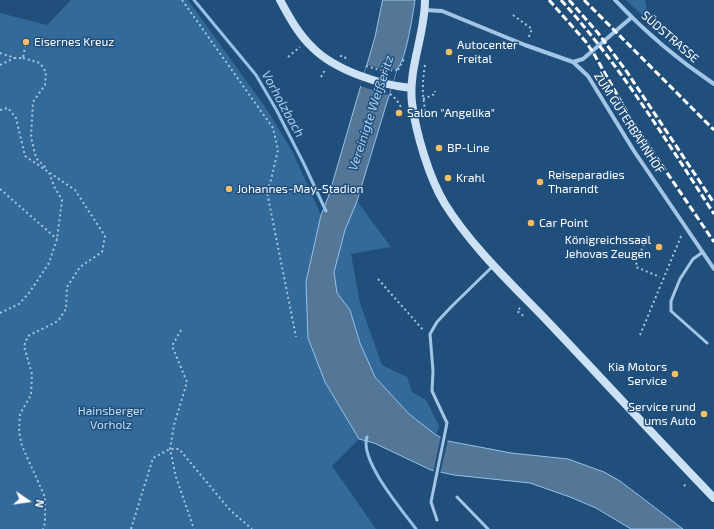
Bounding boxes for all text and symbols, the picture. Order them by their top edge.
street label: SÜDSTRASSE [638,8,702,66]
place label: Eisernes Kreuz [34,35,114,49]
marker: Eisernes Kreuz [21,37,31,47]
place label: Autocenter Freital [457,38,518,66]
marker: Autocenter Freital [444,47,454,57]
water label: Vereinigte Weißeritz [345,53,397,173]
water label: Vorholzbach [258,68,308,140]
street label: ZUM GÜTERBAHNHOF [591,69,667,177]
place label: Salon "Angelika" [407,106,495,120]
marker: Salon "Angelika" [394,108,404,118]
place label: BP-Line [447,141,489,155]
marker: BP-Line [434,143,444,153]
place label: Reiseparadies Tharandt [548,168,625,196]
place label: Krahl [456,171,485,185]
marker: Krahl [443,173,453,183]
marker: Reiseparadies Tharandt [535,177,545,187]
place label: Johannes-May-Stadion [237,182,363,196]
marker: Johannes-May-Stadion [224,184,234,194]
place label: Car Point [539,216,588,230]
marker: Car Point [526,218,536,228]
place label: Königreichssaal Jehovas Zeugen [565,233,651,261]
marker: Königreichssaal Jehovas Zeugen [654,242,664,252]
place label: Kia Motors Service [608,360,667,388]
marker: Kia Motors Service [670,369,680,379]
place label: Service rund ums Auto [628,400,696,428]
park label: Hainsberger Vorholz [78,404,144,432]
marker: Service rund ums Auto [699,409,709,419]
north arrow [8,481,48,521]
text: N [33,498,47,509]

